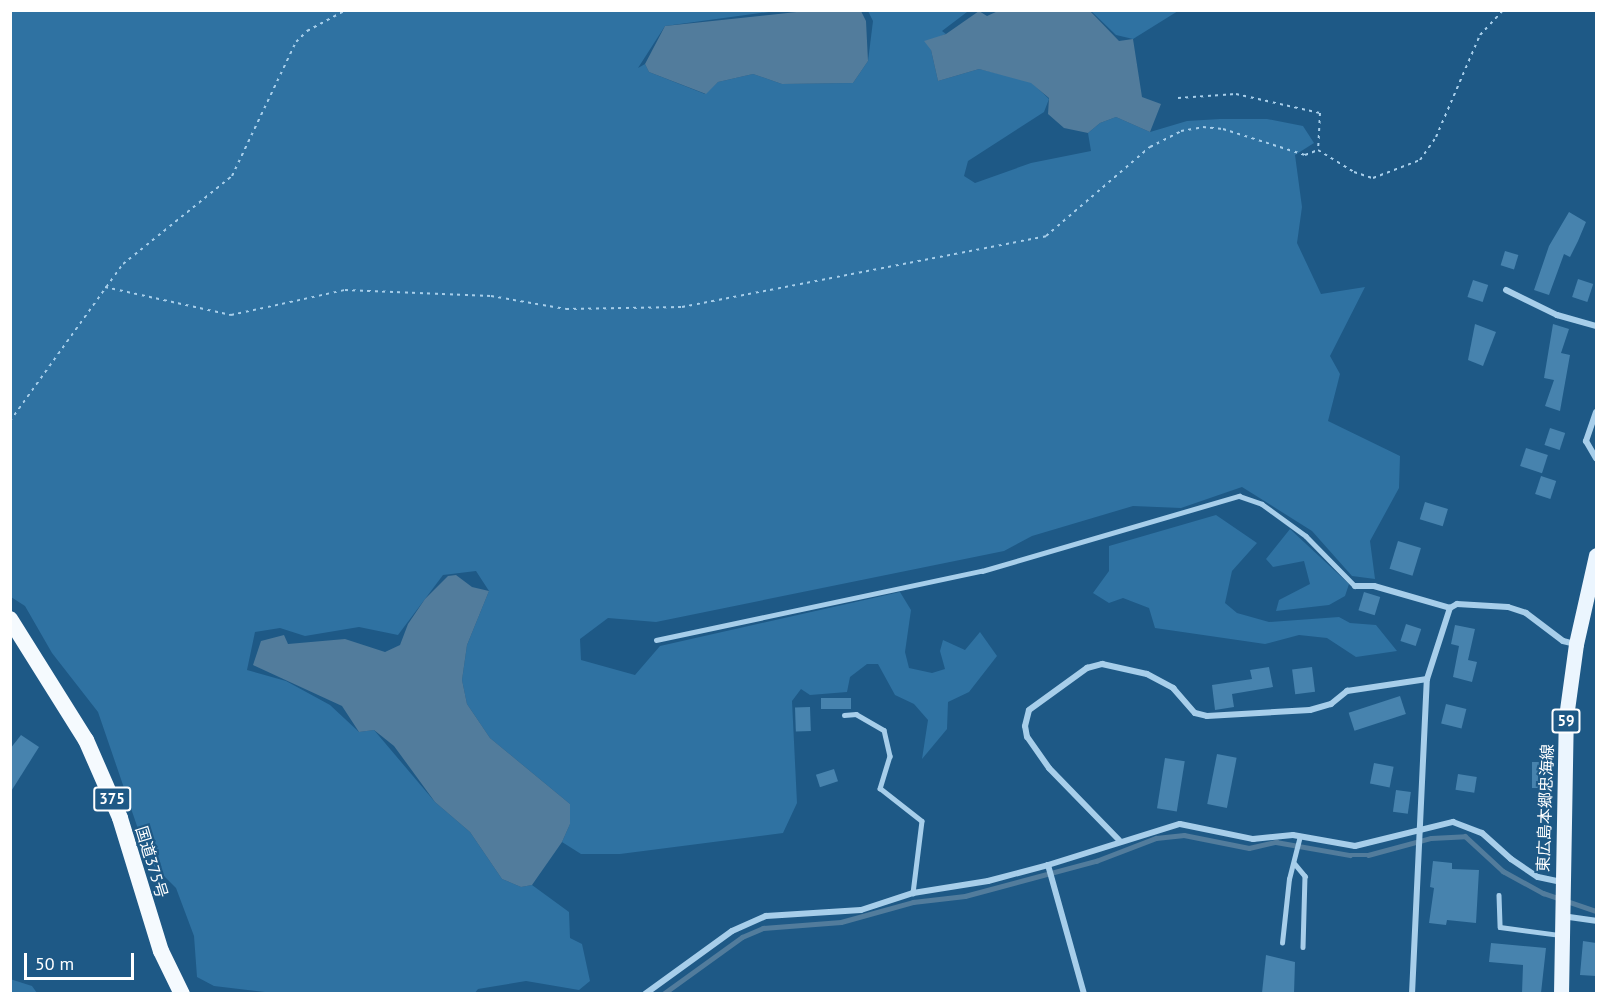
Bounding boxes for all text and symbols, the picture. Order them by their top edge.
road number: 59 [1551,709,1581,733]
street label: 東広島本郷忠海線 [1533,744,1557,872]
road number: 375 [92,787,132,811]
street label: 国道375号 [132,824,172,900]
scale bar [27,941,136,979]
text: 50 m [35,952,74,975]

